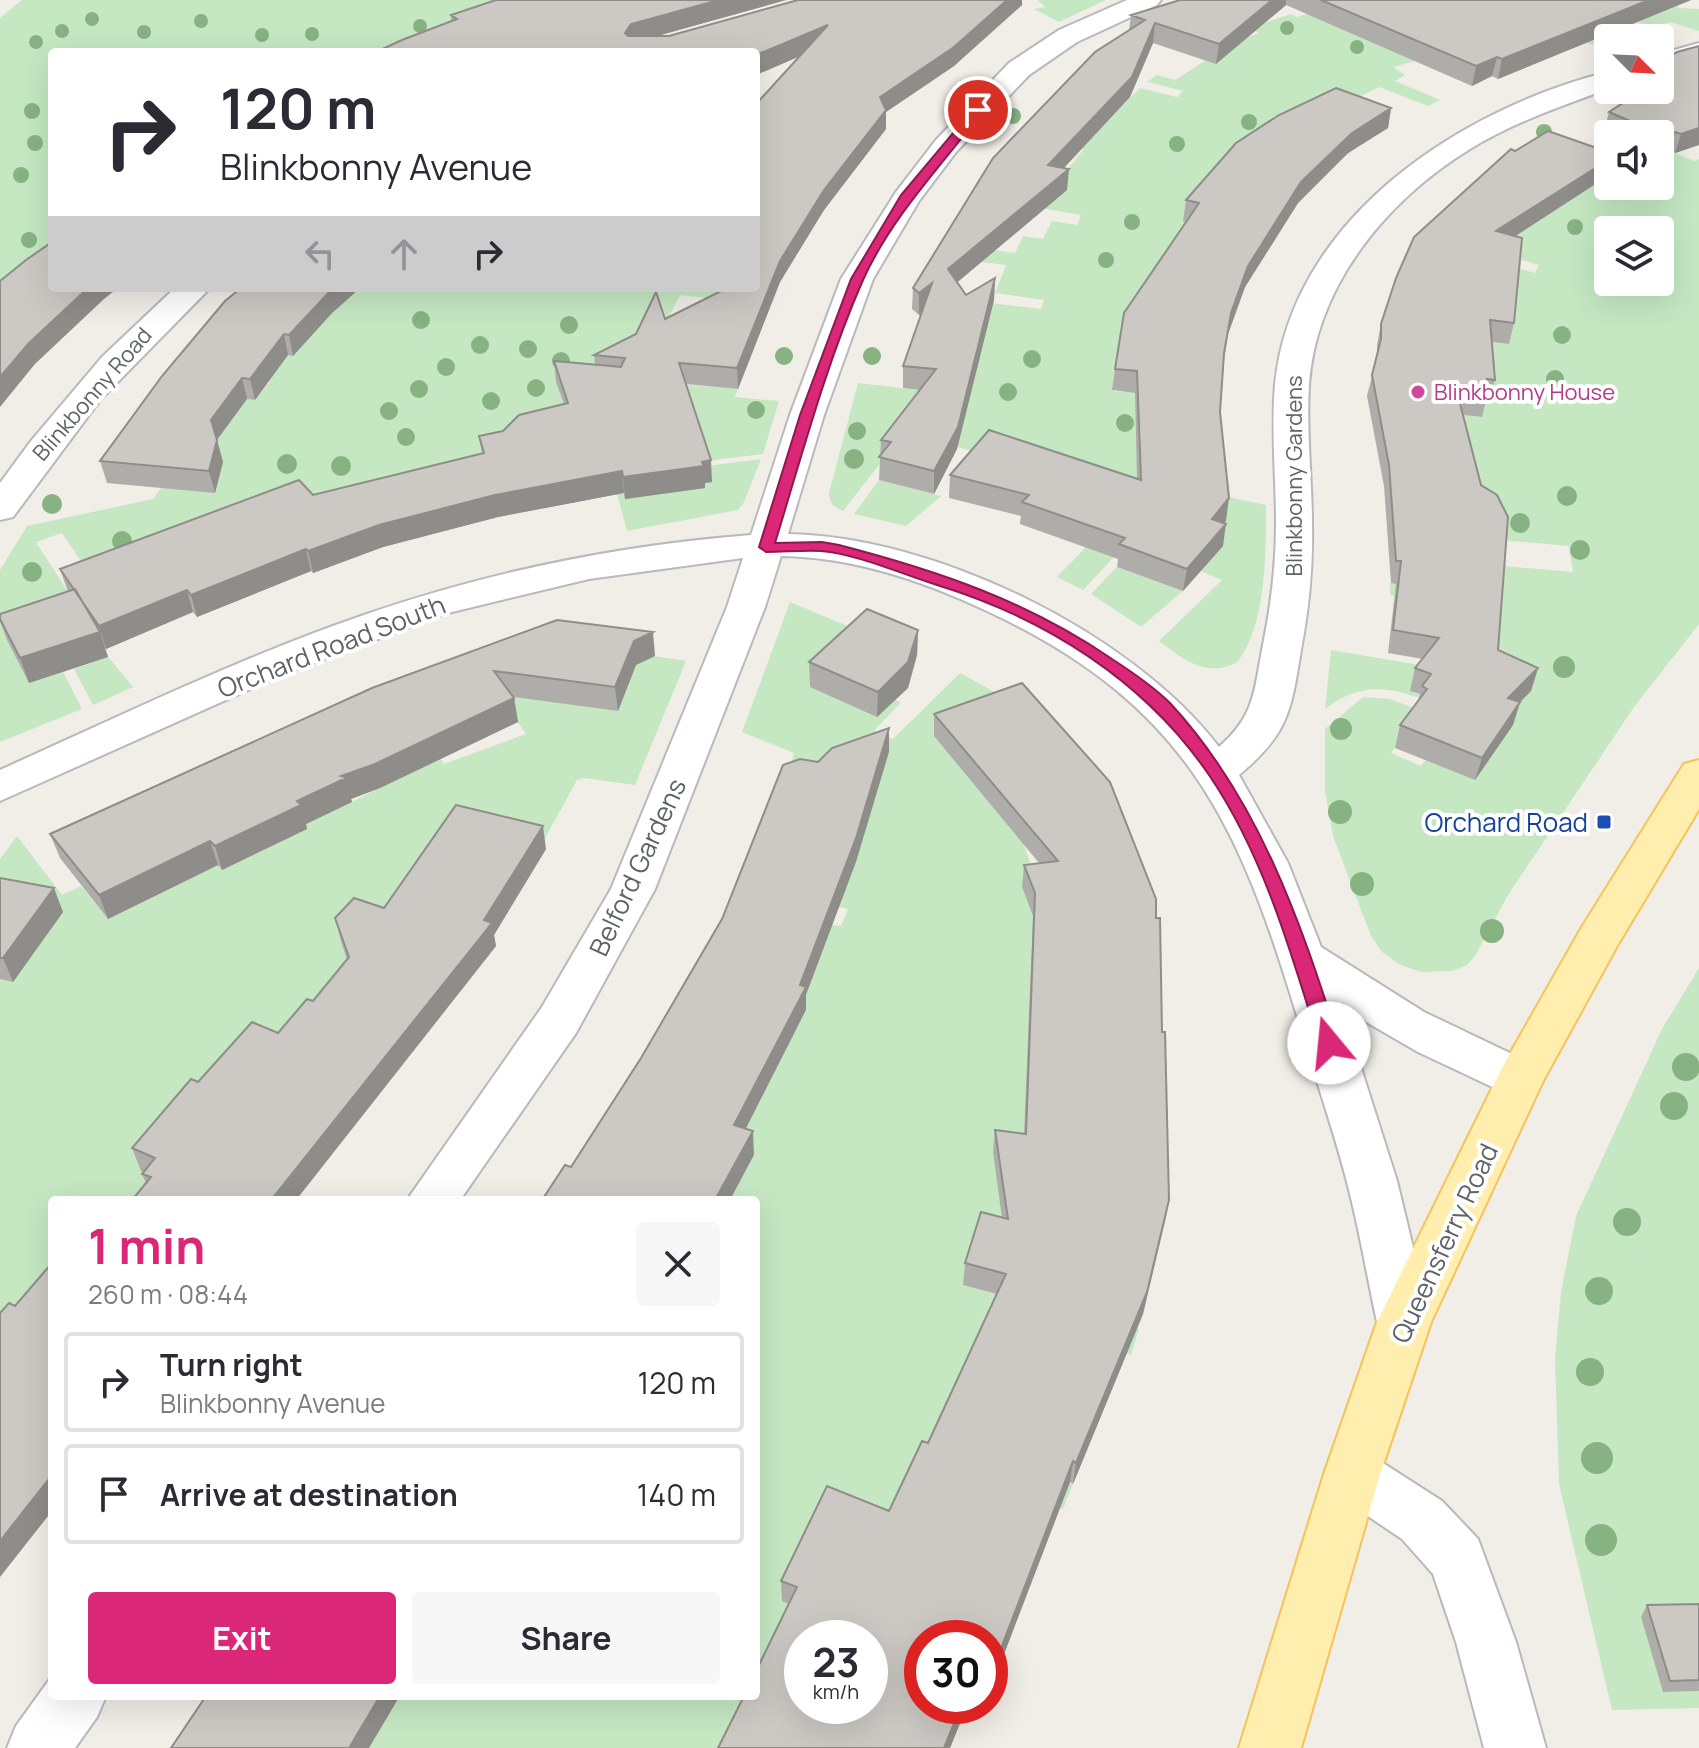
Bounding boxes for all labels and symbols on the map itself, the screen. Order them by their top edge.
north arrow [1594,24,1674,104]
pin [944,76,1012,144]
street label: Blinkbonny Road [26,321,158,467]
street label: Blinkbonny Gardens [1279,375,1309,577]
place label: Blinkbonny House [1434,377,1615,407]
marker: Blinkbonny House [1409,383,1427,401]
street label: Orchard Road South [212,586,450,706]
street label: Belford Gardens [580,772,694,962]
place label: Orchard Road [1424,804,1588,840]
marker: Orchard Road [1595,813,1613,831]
position arrow [1287,1001,1371,1085]
street label: Queensferry Road [1382,1137,1506,1349]
speed limit sign: 30 [904,1620,1008,1724]

